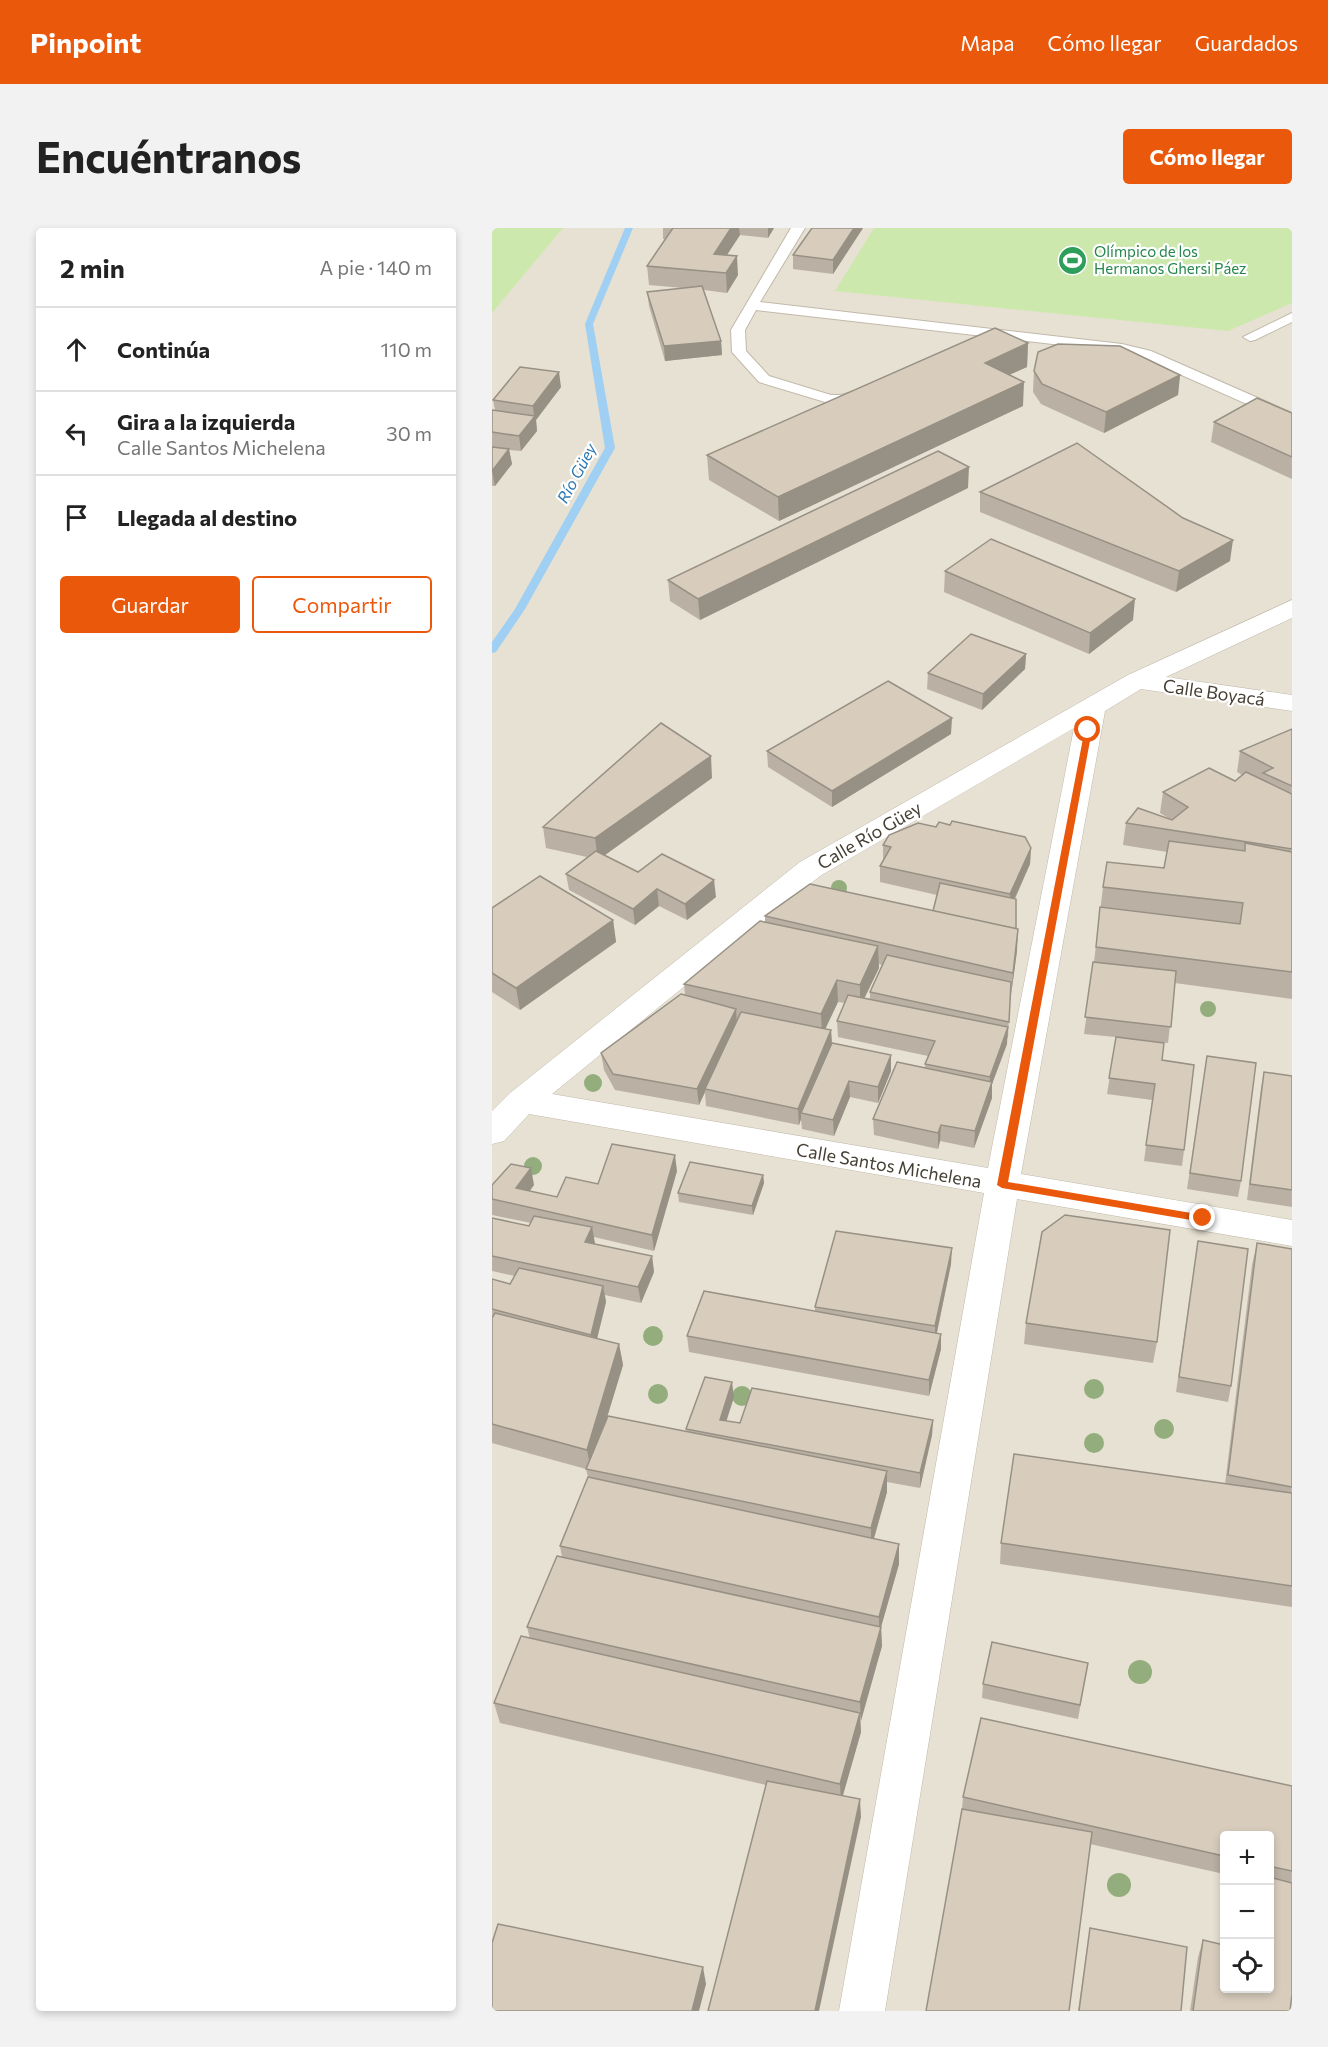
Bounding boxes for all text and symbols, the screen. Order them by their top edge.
text: Pinpoint [30,25,141,59]
text: Mapa [960,30,1015,55]
text: Cómo llegar [1048,30,1162,55]
text: Guardados [1195,30,1298,55]
button: Cómo llegar [1123,129,1292,184]
text: Encuéntranos [36,130,301,182]
place label: Olímpico de los Hermanos Ghersi Páez [1094,242,1247,277]
sports icon: Olímpico de los Hermanos Ghersi Páez [1057,244,1089,276]
text: 2 min [60,252,125,283]
text: A pie · 140 m [320,255,432,279]
icon: ahead [60,333,93,366]
text: Continúa [117,336,210,363]
text: 110 m [381,337,432,361]
text: Gira a la izquierda [117,408,295,435]
icon: left [60,417,93,450]
text: 30 m [386,421,432,445]
text: Calle Santos Michelena [117,435,326,459]
water label: Río Güey [552,439,600,506]
icon: arrive [60,501,93,534]
text: Llegada al destino [117,504,297,531]
button: Guardar [60,576,240,633]
button: Compartir [252,576,432,633]
street label: Calle Boyacá [1162,674,1266,710]
route start [1074,716,1100,742]
street label: Calle Río Güey [813,796,925,874]
street label: Calle Santos Michelena [795,1138,983,1192]
route end [1189,1204,1215,1230]
map controls [1220,1831,1274,1993]
button: + [1220,1831,1274,1885]
button: − [1220,1885,1274,1939]
button: locate [1220,1939,1274,1993]

